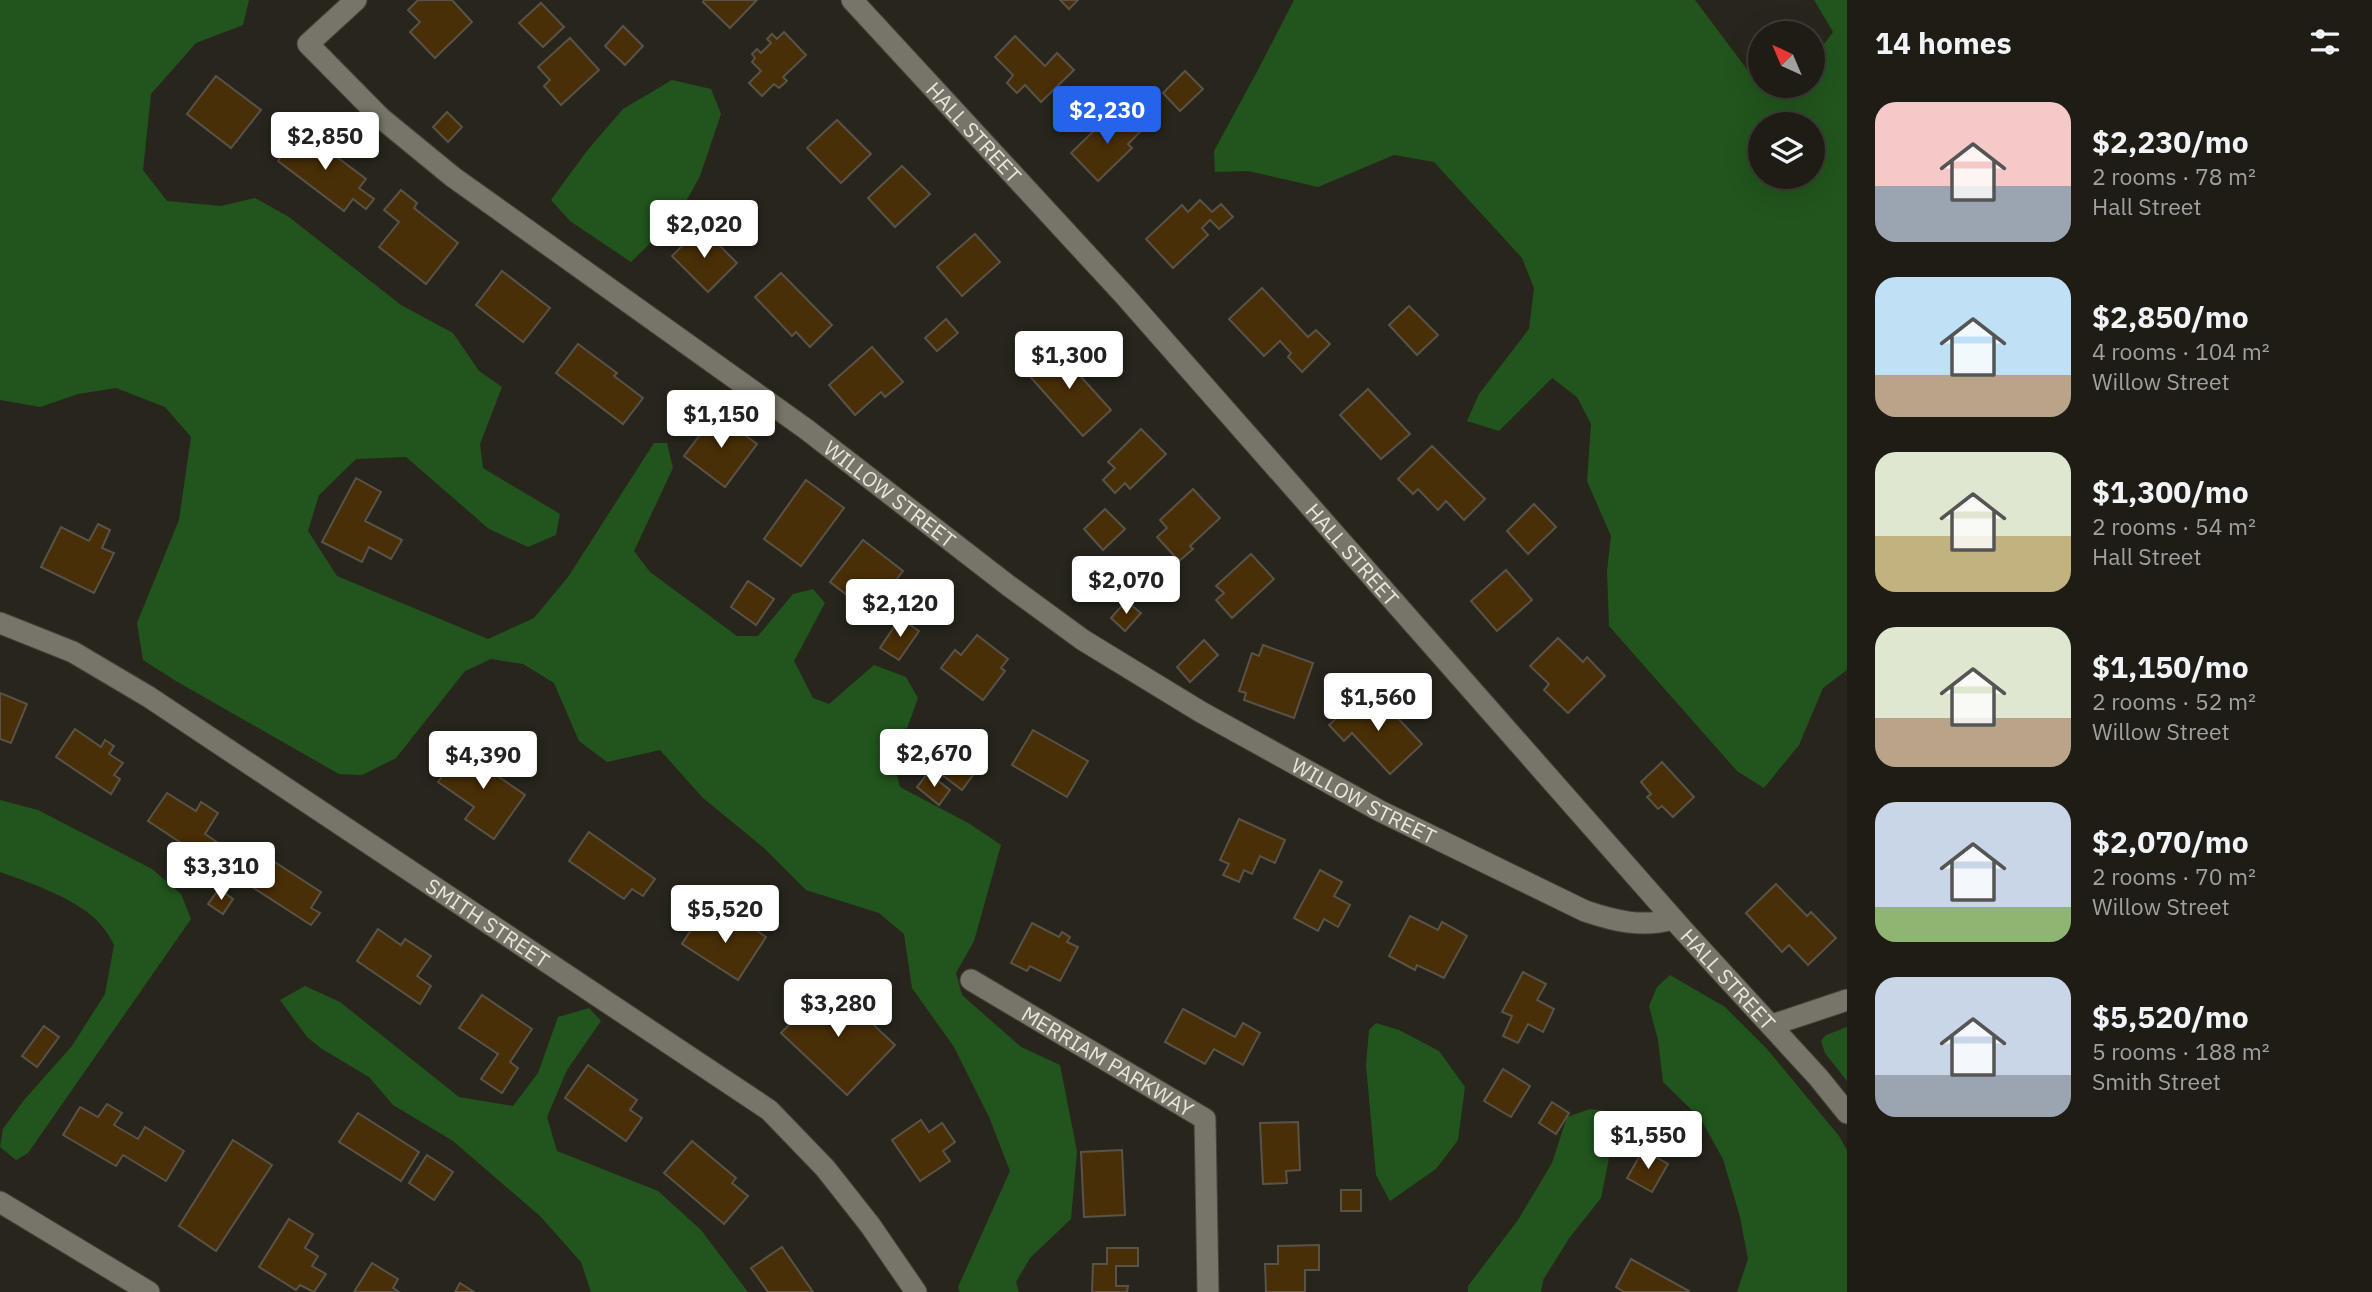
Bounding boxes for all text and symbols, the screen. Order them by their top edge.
north arrow [1748,21,1825,98]
map controls [1748,21,1825,189]
text: 14 homes [1875,23,2012,62]
icon: filters [2306,23,2344,61]
street label: HALL STREET [920,76,1028,189]
pin: $2,230 [1050,86,1164,146]
text: $2,230 [1069,94,1145,124]
button: layers [1748,112,1825,189]
pin: $2,850 [268,113,382,172]
text: $2,850 [287,120,363,150]
text: $2,230/mo [2092,122,2249,161]
icon: home [1931,130,2015,214]
text: 2 rooms · 78 m² [2092,161,2256,191]
text: Hall Street [2092,191,2201,221]
pin: $2,020 [647,201,761,260]
text: $2,020 [666,208,742,238]
text: $2,850/mo [2092,297,2249,336]
icon: home [1931,305,2015,389]
pin: $1,300 [1012,332,1126,391]
text: 4 rooms · 104 m² [2092,336,2270,366]
text: $1,300 [1031,339,1107,369]
text: Willow Street [2092,366,2230,396]
pin: $1,150 [664,391,778,450]
text: $1,150 [683,398,759,428]
street label: WILLOW STREET [818,434,962,554]
text: $1,300/mo [2092,472,2249,511]
icon: home [1931,480,2015,564]
street label: HALL STREET [1300,497,1405,612]
text: 2 rooms · 54 m² [2092,511,2256,541]
text: Hall Street [2092,541,2201,571]
pin: $2,070 [1069,556,1183,616]
text: $2,070 [1088,564,1164,594]
pin: $2,120 [843,580,957,639]
text: $2,120 [862,587,938,617]
text: $1,150/mo [2092,647,2249,686]
icon: home [1931,655,2015,739]
pin: $1,560 [1321,674,1435,733]
text: $1,560 [1340,681,1416,711]
text: 2 rooms · 52 m² [2092,686,2256,716]
text: Willow Street [2092,716,2230,746]
pin: $2,670 [877,730,991,789]
pin: $4,390 [426,732,540,791]
text: $2,670 [896,737,972,767]
text: $4,390 [445,739,521,769]
street label: WILLOW STREET [1287,751,1441,850]
text: $2,070/mo [2092,822,2249,861]
icon: home [1931,830,2015,914]
pin: $3,310 [164,842,278,902]
text: $3,310 [183,850,259,880]
text: 2 rooms · 70 m² [2092,861,2256,891]
street label: SMITH STREET [420,871,555,974]
pin: $5,520 [668,886,782,945]
text: Willow Street [2092,891,2230,921]
text: $5,520 [687,893,763,923]
street label: HALL STREET [1674,922,1782,1036]
pin: $3,280 [781,979,895,1039]
text: $3,280 [800,987,876,1017]
text: $5,520/mo [2092,997,2249,1036]
street label: MERRIAM PARKWAY [1017,999,1199,1123]
icon: home [1931,1005,2015,1089]
text: 5 rooms · 188 m² [2092,1036,2270,1066]
text: Smith Street [2092,1066,2221,1096]
pin: $1,550 [1591,1112,1705,1171]
text: $1,550 [1610,1119,1686,1149]

